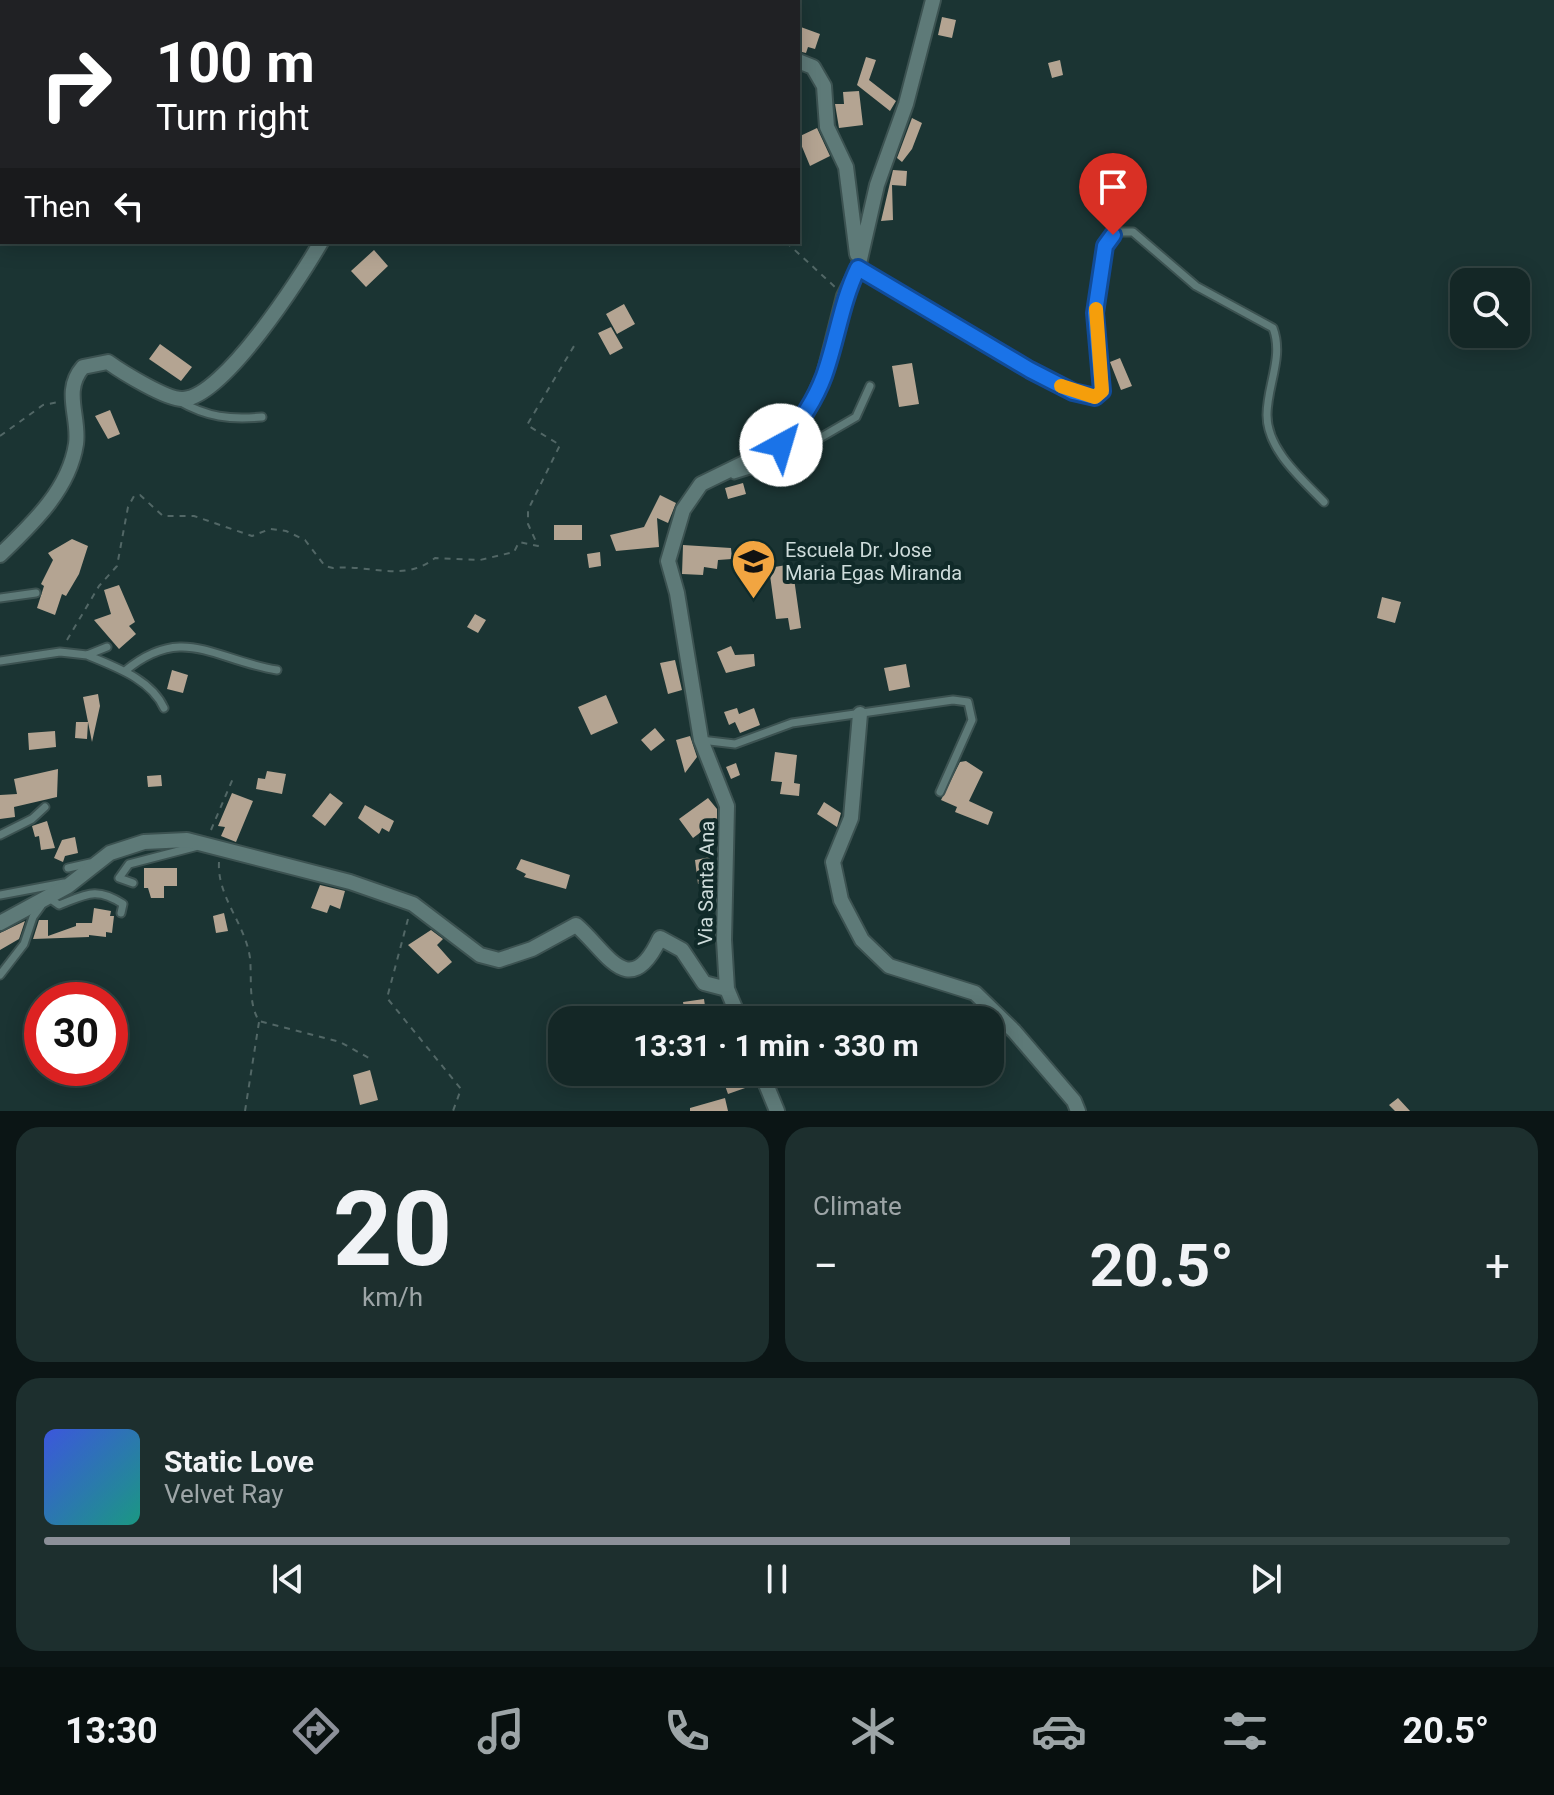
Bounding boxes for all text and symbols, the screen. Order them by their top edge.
text: 100 m [156,30,315,96]
icon: right [24,32,128,136]
text: Turn right [156,97,309,139]
pin [1079,153,1147,235]
icon: arrive [1091,165,1135,209]
icon: left [107,184,151,228]
text: Then [24,189,91,224]
map controls [1450,268,1530,348]
button: search [1450,268,1530,348]
position arrow [739,403,823,487]
school or university icon: Escuela Dr. Jose Maria Egas Miranda [730,538,778,601]
place label: Escuela Dr. Jose Maria Egas Miranda [785,538,962,585]
street label: Via Santa Ana [693,821,719,945]
speed limit sign: 30 [24,982,128,1086]
text: 13:31 · 1 min · 330 m [633,1028,919,1063]
text: 20 [333,1169,452,1290]
text: Climate [813,1191,902,1221]
text: 20.5° [1090,1230,1234,1301]
text: − [813,1240,838,1292]
text: + [1485,1240,1510,1292]
text: km/h [362,1282,423,1312]
text: Static Love [164,1444,314,1479]
text: Velvet Ray [164,1479,284,1509]
icon: previous [266,1557,310,1601]
icon: pause [755,1557,799,1601]
icon: next [1244,1557,1288,1601]
icon: directions [288,1703,344,1759]
icon: music [473,1703,529,1759]
icon: phone [659,1703,715,1759]
icon: climate [845,1703,901,1759]
icon: car [1031,1703,1087,1759]
icon: filters [1217,1703,1273,1759]
text: 13:30 [65,1710,158,1752]
text: 20.5° [1403,1710,1489,1752]

